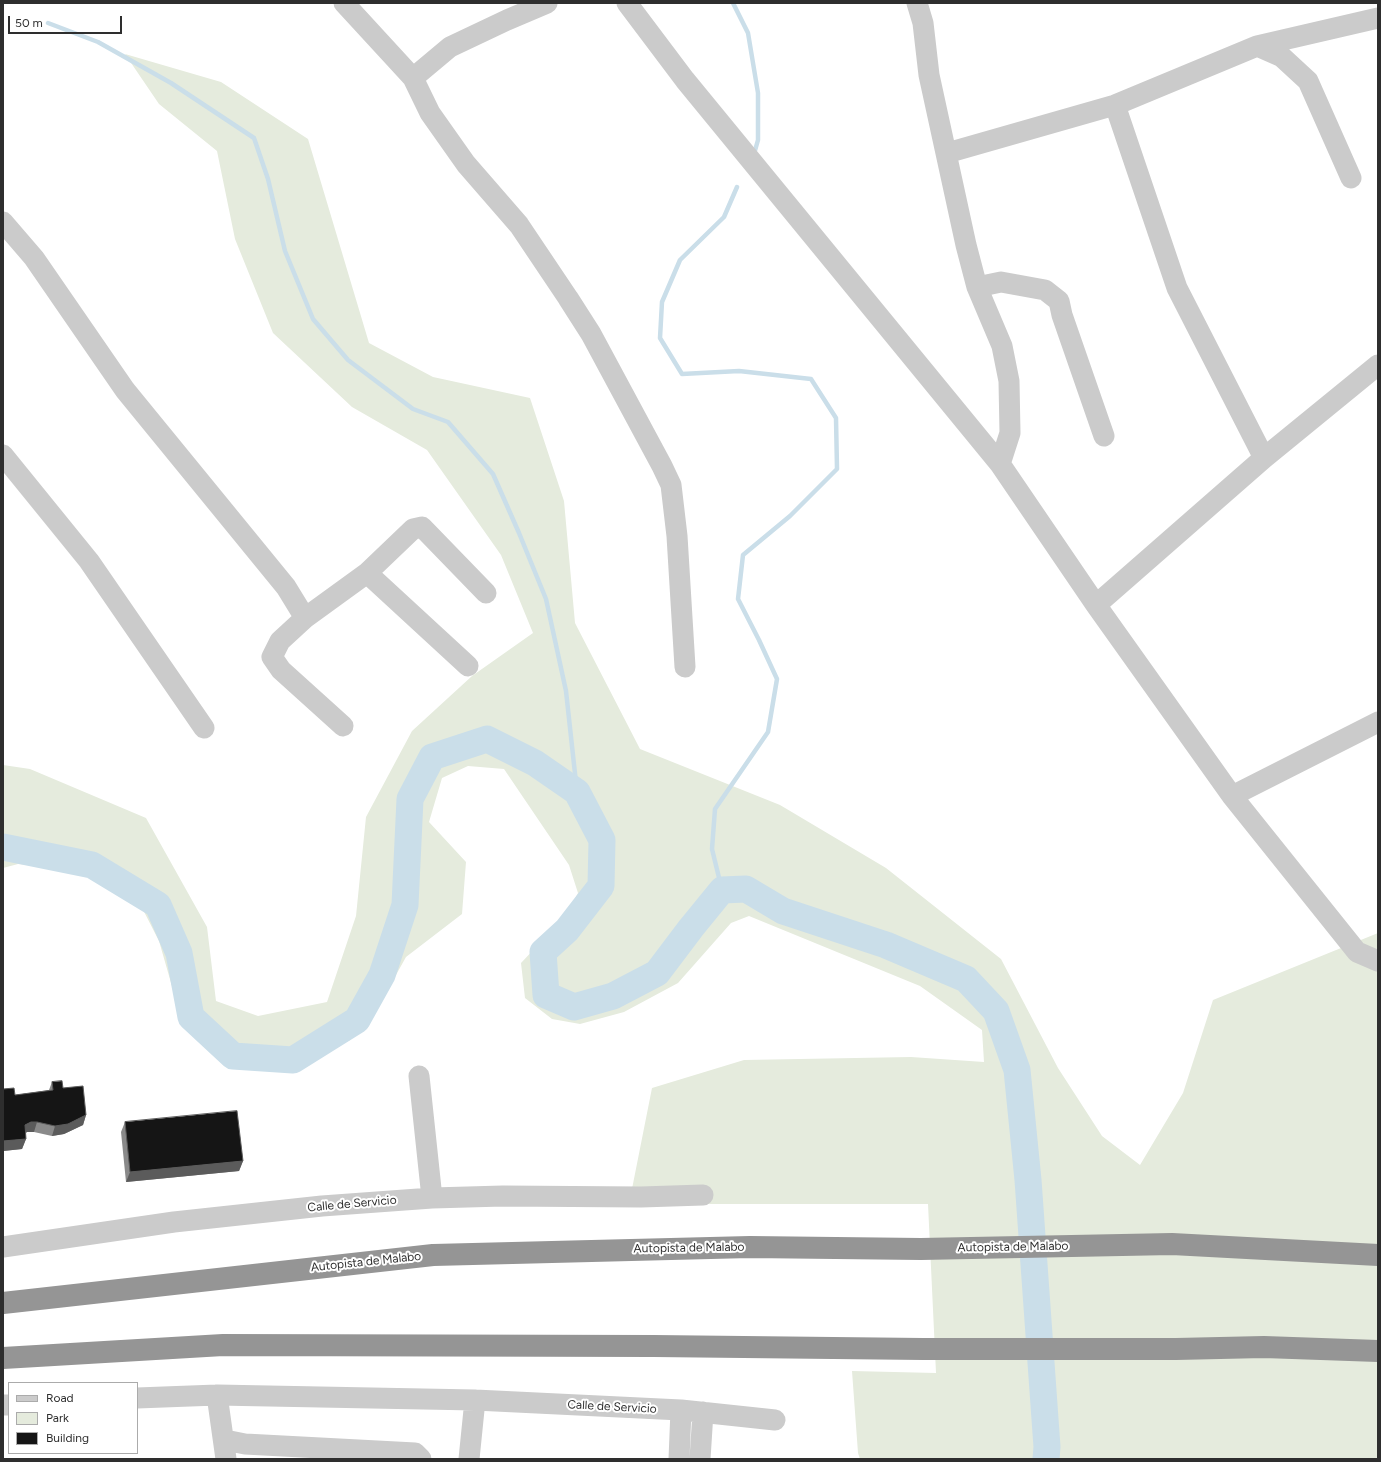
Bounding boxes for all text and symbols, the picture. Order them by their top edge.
scale bar [10,8,124,34]
text: 50 m [15,16,43,30]
street label: Calle de Servicio [307,1193,397,1215]
street label: Autopista de Malabo [957,1239,1069,1255]
street label: Autopista de Malabo [633,1240,745,1256]
street label: Autopista de Malabo [310,1249,422,1275]
legend [8,1382,138,1454]
text: Road [46,1391,74,1405]
street label: Calle de Servicio [567,1397,657,1417]
text: Park [46,1411,69,1425]
text: Building [46,1431,89,1445]

